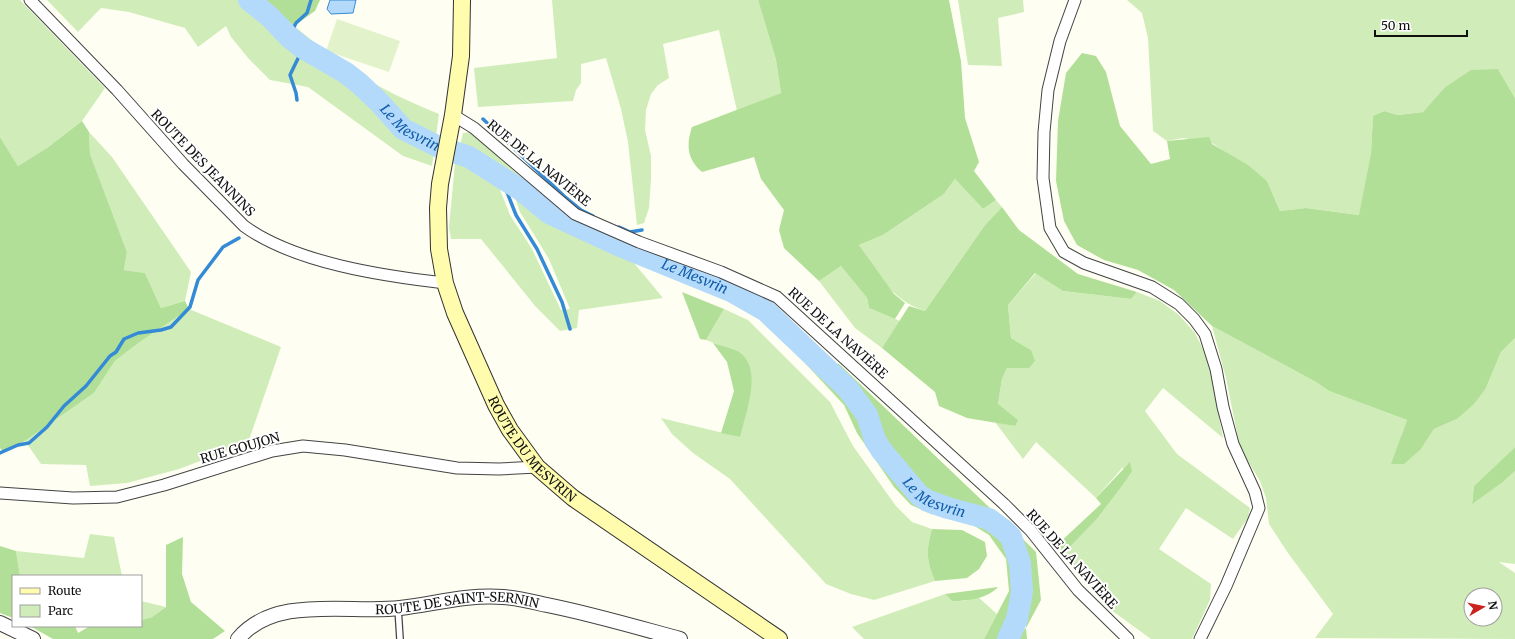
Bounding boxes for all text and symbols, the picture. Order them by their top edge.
scale bar [1375,12,1467,38]
text: 50 m [1381,18,1410,33]
water label: Le Mesvrin [376,100,443,155]
street label: ROUTE DES JEANNINS [147,106,259,220]
street label: RUE DE LA NAVIÈRE [484,115,595,210]
water label: Le Mesvrin [659,255,731,298]
street label: RUE DE LA NAVIÈRE [785,283,893,383]
street label: ROUTE DU MESVRIN [485,393,580,506]
street label: RUE GOUJON [198,429,282,467]
water label: Le Mesvrin [899,474,967,521]
street label: RUE DE LA NAVIÈRE [1023,505,1122,613]
legend [12,575,142,627]
text: Route [48,583,81,598]
north arrow [1463,587,1503,627]
street label: ROUTE DE SAINT-SERNIN [375,588,541,618]
text: N [1485,600,1501,611]
text: Parc [48,603,73,618]

